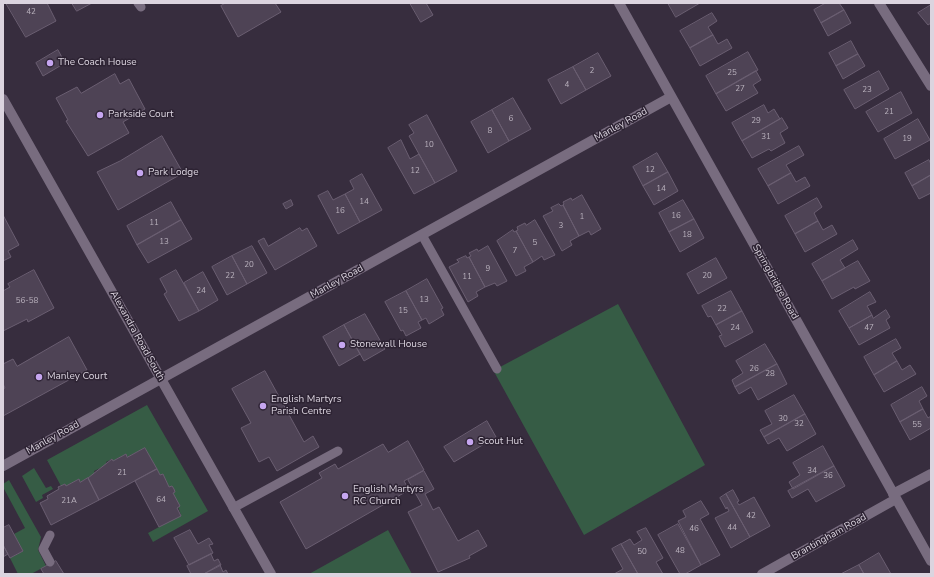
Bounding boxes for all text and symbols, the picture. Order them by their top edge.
house number: 42 [26,7,36,17]
place label: The Coach House [58,57,137,69]
marker: The Coach House [45,58,55,68]
house number: 2 [590,66,594,76]
house number: 25 [727,68,737,78]
house number: 4 [565,80,569,90]
house number: 27 [735,84,745,94]
house number: 23 [862,85,872,95]
street label: Manley Road [592,106,650,144]
house number: 21 [884,107,894,117]
place label: Parkside Court [108,109,174,121]
marker: Parkside Court [95,110,105,120]
house number: 6 [509,114,513,124]
house number: 29 [751,116,761,126]
house number: 8 [488,126,492,136]
house number: 31 [761,132,771,142]
house number: 19 [902,134,912,144]
house number: 10 [424,140,434,150]
house number: 12 [645,165,655,175]
house number: 12 [410,166,420,176]
place label: Park Lodge [148,167,198,179]
marker: Park Lodge [135,168,145,178]
house number: 14 [656,184,666,194]
house number: 14 [359,197,369,207]
house number: 16 [335,206,345,216]
house number: 16 [671,211,681,221]
house number: 1 [580,212,584,222]
house number: 11 [149,218,159,228]
house number: 3 [559,221,563,231]
house number: 18 [682,230,692,240]
house number: 13 [159,237,169,247]
house number: 5 [533,238,537,248]
street label: Springbridge Road [749,242,801,322]
house number: 7 [513,246,517,256]
house number: 20 [244,260,254,270]
street label: Manley Road [308,263,366,301]
house number: 9 [486,264,490,274]
house number: 22 [225,271,235,281]
house number: 20 [702,271,712,281]
house number: 11 [462,272,472,282]
house number: 24 [196,286,206,296]
street label: Alexandra Road South [107,289,167,383]
house number: 13 [419,295,429,305]
house number: 56-58 [16,296,38,306]
house number: 22 [717,304,727,314]
house number: 15 [398,306,408,316]
house number: 24 [730,323,740,333]
house number: 47 [864,323,874,333]
place label: Stonewall House [350,339,427,351]
marker: Stonewall House [337,340,347,350]
house number: 26 [749,364,759,374]
house number: 28 [765,369,775,379]
place label: Manley Court [47,371,107,383]
marker: Manley Court [34,372,44,382]
place label: English Martyrs Parish Centre [271,394,341,418]
marker: English Martyrs Parish Centre [258,401,268,411]
house number: 30 [778,414,788,424]
street label: Manley Road [24,419,82,457]
house number: 32 [794,419,804,429]
house number: 55 [912,420,922,430]
place label: Scout Hut [478,436,523,448]
marker: Scout Hut [465,437,475,447]
house number: 34 [807,466,817,476]
house number: 21 [117,468,127,478]
house number: 36 [823,471,833,481]
place label: English Martyrs RC Church [353,484,423,508]
marker: English Martyrs RC Church [340,491,350,501]
house number: 64 [156,495,166,505]
house number: 21A [61,496,77,506]
house number: 42 [746,511,756,521]
street label: Brantingham Road [789,511,869,563]
house number: 44 [727,523,737,533]
house number: 46 [689,524,699,534]
house number: 48 [675,546,685,556]
house number: 50 [637,547,647,557]

